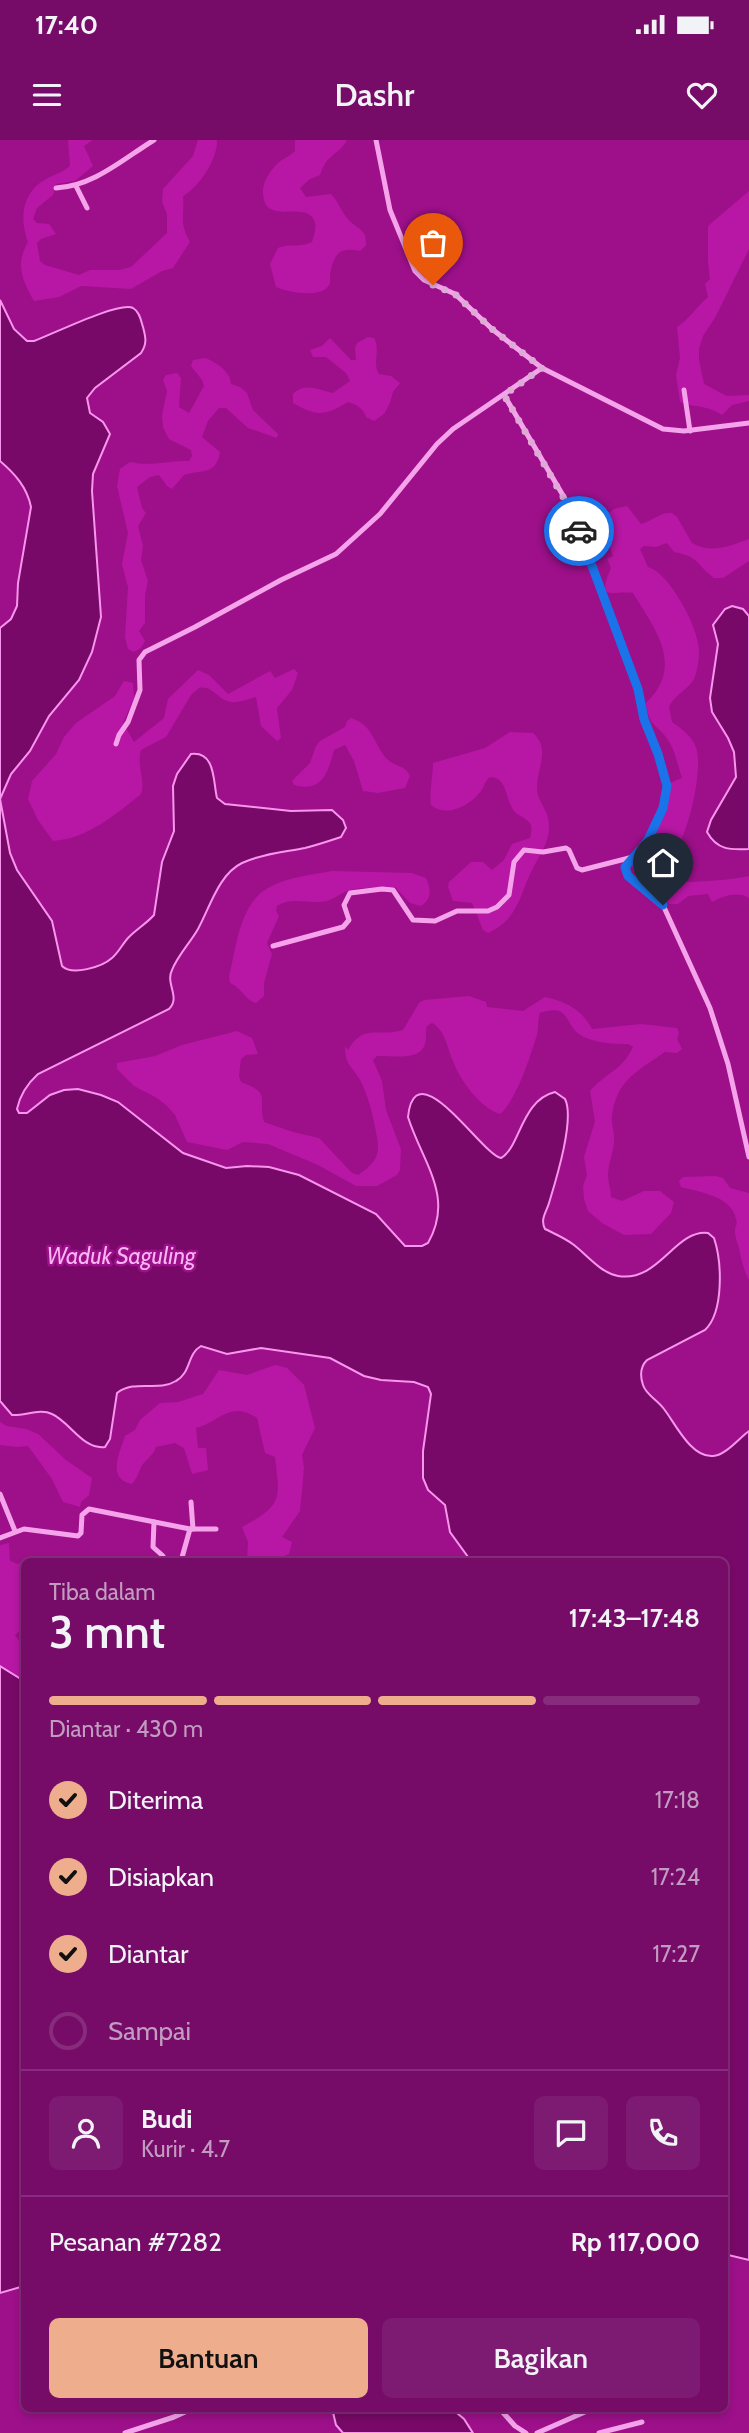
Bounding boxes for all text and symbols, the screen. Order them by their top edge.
text: 17:40 [35,9,98,41]
text: Dashr [335,75,414,114]
icon: menu [28,76,66,114]
icon: heart [683,76,721,114]
pin [403,213,463,285]
icon: bag [414,224,452,262]
courier [544,496,614,566]
icon: car [560,512,598,550]
pin [633,833,693,905]
icon: home [644,844,682,882]
water label: Waduk Saguling [46,1242,197,1270]
text: Tiba dalam [49,1578,155,1606]
text: 17:43–17:48 [569,1602,700,1634]
text: 3 mnt [49,1604,165,1660]
text: Diantar · 430 m [49,1715,203,1743]
icon: check [49,1781,87,1819]
text: Diterima [108,1784,203,1816]
text: 17:18 [655,1786,700,1814]
icon: check [49,1858,87,1896]
text: Disiapkan [108,1861,214,1893]
text: 17:24 [651,1863,700,1891]
icon: check [49,1935,87,1973]
text: Diantar [108,1938,189,1970]
text: 17:27 [653,1940,700,1968]
text: Sampai [108,2015,191,2047]
button: person [49,2096,123,2170]
button: chat [534,2096,608,2170]
button: phone [626,2096,700,2170]
text: Budi [141,2103,193,2135]
text: Kurir · 4.7 [141,2135,230,2163]
text: Pesanan #7282 [49,2226,222,2258]
text: Rp 117,000 [571,2226,700,2258]
button: Bantuan [49,2318,368,2398]
button: Bagikan [382,2318,700,2398]

